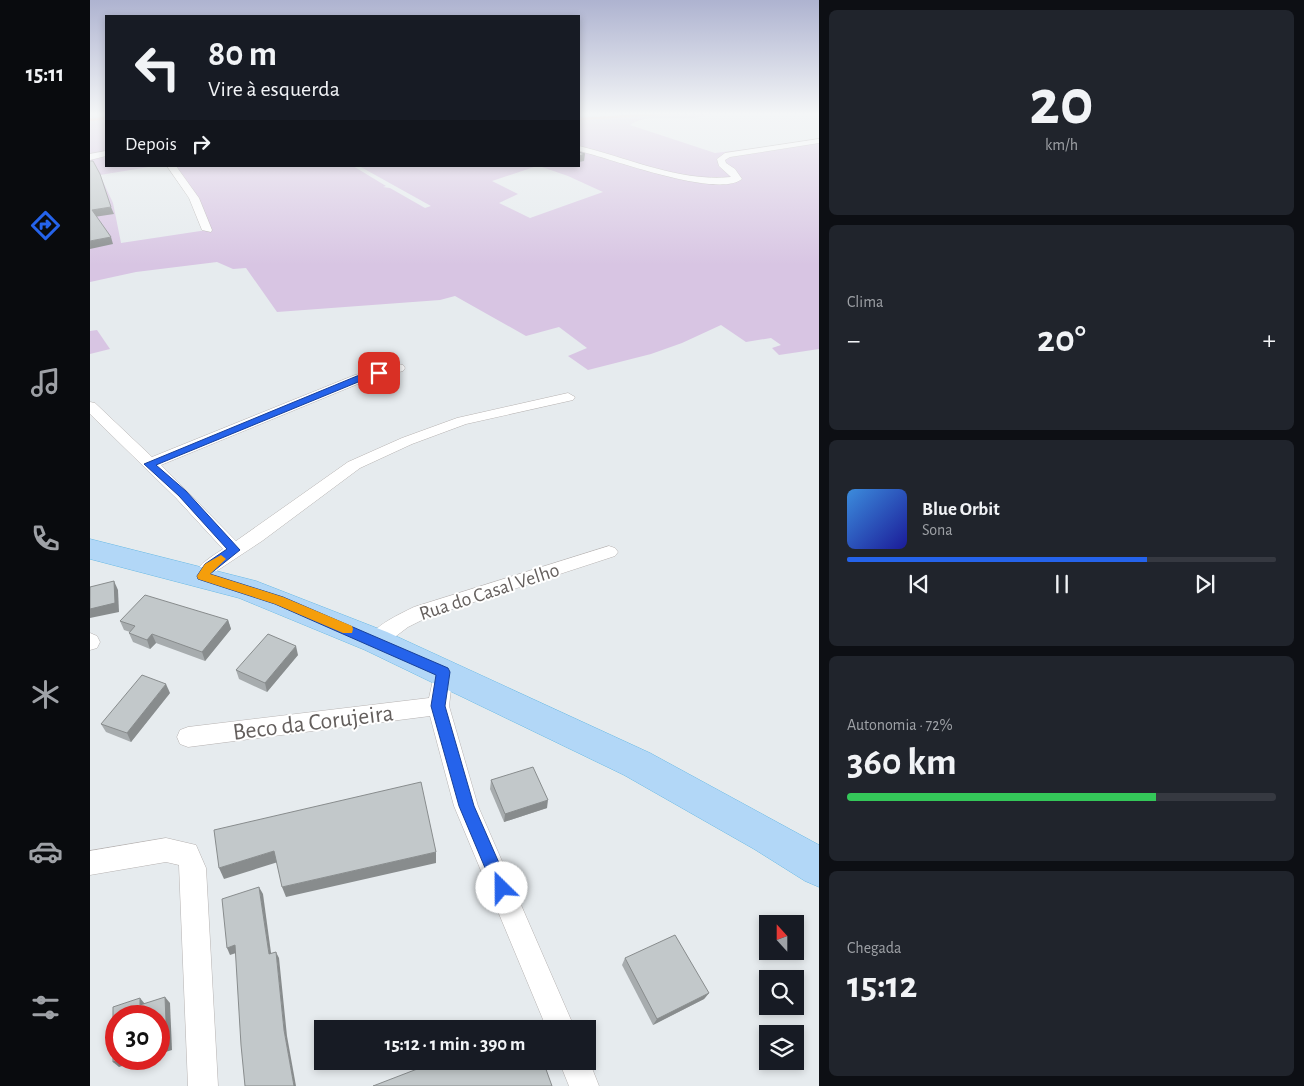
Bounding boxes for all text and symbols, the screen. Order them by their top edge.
icon: left [125,35,190,100]
text: 80 m [208,37,277,72]
text: 15:11 [26,63,64,85]
text: 20 [1029,71,1094,136]
text: Vire à esquerda [208,78,340,100]
icon: right [187,130,215,158]
text: Depois [125,135,177,154]
text: km/h [1045,137,1078,153]
icon: directions [28,208,63,243]
text: Clima [847,294,883,310]
text: 20° [1037,321,1086,359]
text: − [847,327,860,355]
text: + [1263,327,1276,355]
pin [358,352,400,394]
icon: arrive [365,359,393,387]
icon: music [28,365,63,400]
text: Blue Orbit [922,500,1000,519]
icon: phone [28,521,63,556]
text: Sona [922,522,953,538]
street label: Rua do Casal Velho [417,560,562,624]
icon: previous [905,570,933,598]
icon: pause [1048,570,1076,598]
icon: next [1191,570,1219,598]
icon: climate [28,677,63,712]
street label: Beco da Corujeira [231,701,395,745]
text: Autonomia · 72% [847,717,953,733]
text: 360 km [847,744,957,782]
icon: car [28,834,63,869]
position arrow [475,861,527,913]
north arrow [759,915,804,960]
map controls [759,915,804,1070]
text: Chegada [847,940,902,956]
text: 15:12 [847,967,917,1005]
button: search [759,970,804,1015]
icon: filters [28,990,63,1025]
speed limit sign: 30 [105,1005,170,1070]
button: layers [759,1025,804,1070]
text: 15:12 · 1 min · 390 m [385,1035,525,1054]

